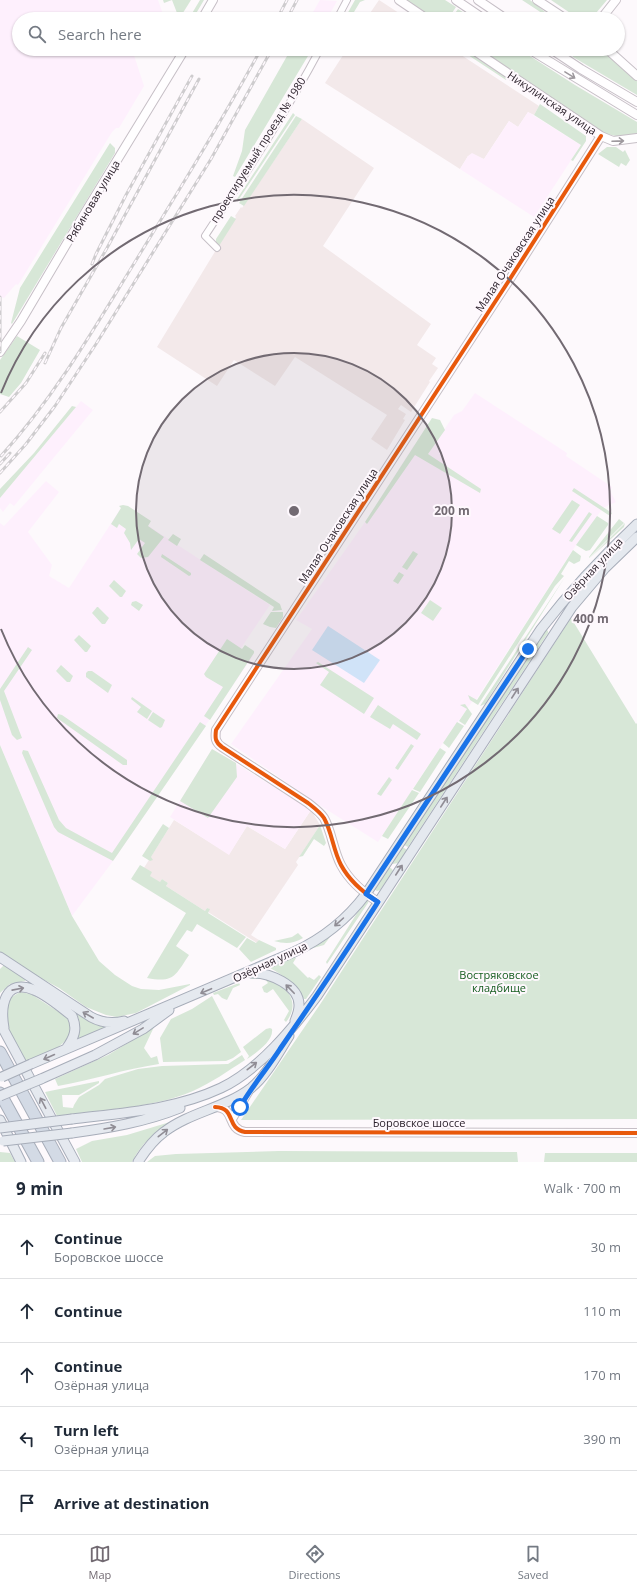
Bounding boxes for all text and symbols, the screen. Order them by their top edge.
search box [12,12,625,56]
icon: search [26,23,48,45]
text: Search here [58,24,142,44]
street label: Никулинская улица [505,67,600,138]
one-way arrow [564,71,576,79]
street label: проектируемый проезд № 1980 [206,74,309,225]
one-way arrow [612,137,625,144]
street label: Рябиновая улица [62,157,123,244]
street label: Малая Очаковская улица [471,193,558,314]
street label: Малая Очаковская улица [294,465,381,586]
text: 200 m [434,502,470,519]
centre of rings [287,504,301,518]
street label: Озёрная улица [560,534,626,603]
text: 400 m [573,610,609,627]
route end [519,640,537,658]
one-way arrow [511,688,519,699]
one-way arrow [440,796,448,808]
one-way arrow [395,864,404,875]
one-way arrow [334,917,344,926]
street label: Озёрная улица [230,938,309,985]
park label: Востряковское кладбище [459,967,539,995]
one-way arrow [285,984,295,994]
one-way arrow [11,985,24,993]
one-way arrow [201,987,213,995]
one-way arrow [82,1011,94,1019]
one-way arrow [132,1028,144,1036]
one-way arrow [43,1054,55,1061]
one-way arrow [247,1062,258,1070]
one-way arrow [39,1097,46,1109]
route start [231,1098,249,1116]
street label: Боровское шоссе [373,1115,465,1130]
one-way arrow [103,1124,116,1132]
one-way arrow [158,1129,169,1137]
text: 9 min [16,1177,63,1200]
text: Walk · 700 m [544,1179,621,1197]
text: Continue [54,1228,122,1248]
icon: ahead [16,1236,38,1258]
text: 30 m [591,1238,621,1256]
text: Боровское шоссе [54,1248,164,1266]
icon: ahead [16,1300,38,1322]
text: Continue [54,1301,122,1321]
text: 110 m [583,1302,621,1320]
text: Continue [54,1356,122,1376]
icon: ahead [16,1364,38,1386]
text: 170 m [583,1366,621,1384]
text: Озёрная улица [54,1376,149,1394]
text: Turn left [54,1420,119,1440]
icon: left [16,1428,38,1450]
text: 390 m [583,1430,621,1448]
text: Озёрная улица [54,1440,149,1458]
icon: arrive [16,1492,38,1514]
text: Arrive at destination [54,1493,209,1513]
tab: Map [89,1543,111,1582]
tab: Directions [289,1543,341,1582]
tab: Saved [518,1543,548,1582]

